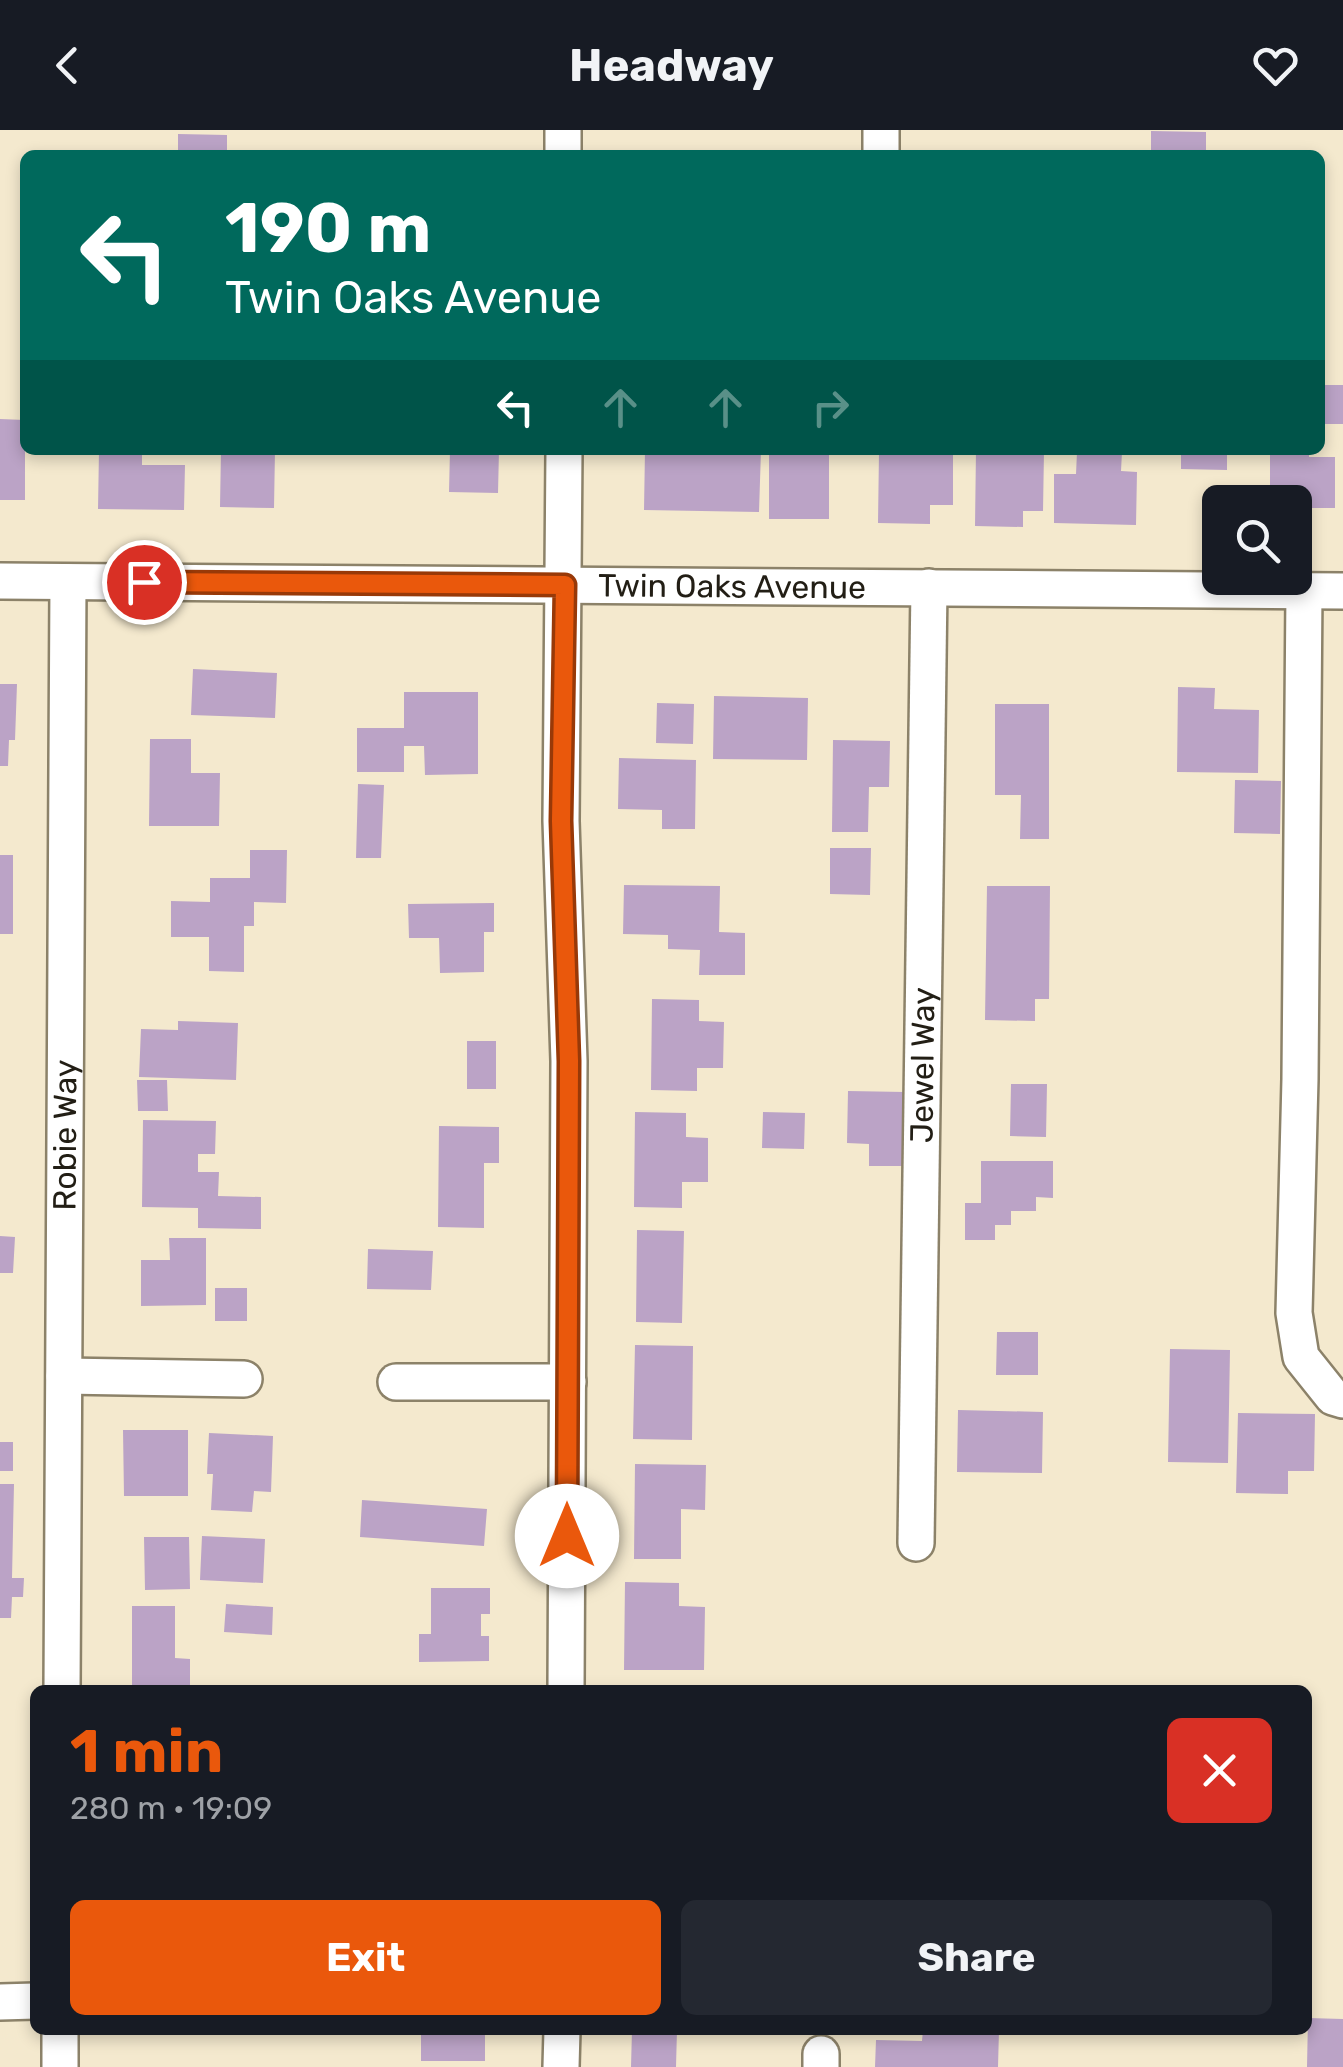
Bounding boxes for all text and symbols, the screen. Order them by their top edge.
icon: back [40,38,95,93]
icon: heart [1248,38,1303,93]
text: Headway [569,39,774,92]
text: 190 m [225,187,431,270]
icon: left [60,190,190,320]
text: Twin Oaks Avenue [225,271,602,324]
icon: left [488,380,543,435]
icon: ahead [593,380,648,435]
icon: ahead [698,380,753,435]
icon: right [803,380,858,435]
map controls [1202,485,1312,595]
button: search [1202,485,1312,595]
pin [102,540,187,625]
icon: arrive [117,555,172,610]
street label: Twin Oaks Avenue [598,566,866,606]
street label: Jewel Way [902,987,943,1143]
street label: Robie Way [46,1059,84,1211]
position arrow [515,1484,619,1588]
text: 1 min [70,1716,223,1787]
button: close [1167,1718,1272,1823]
text: 280 m · 19:09 [70,1789,272,1827]
button: Exit [70,1900,661,2015]
button: Share [681,1900,1272,2015]

